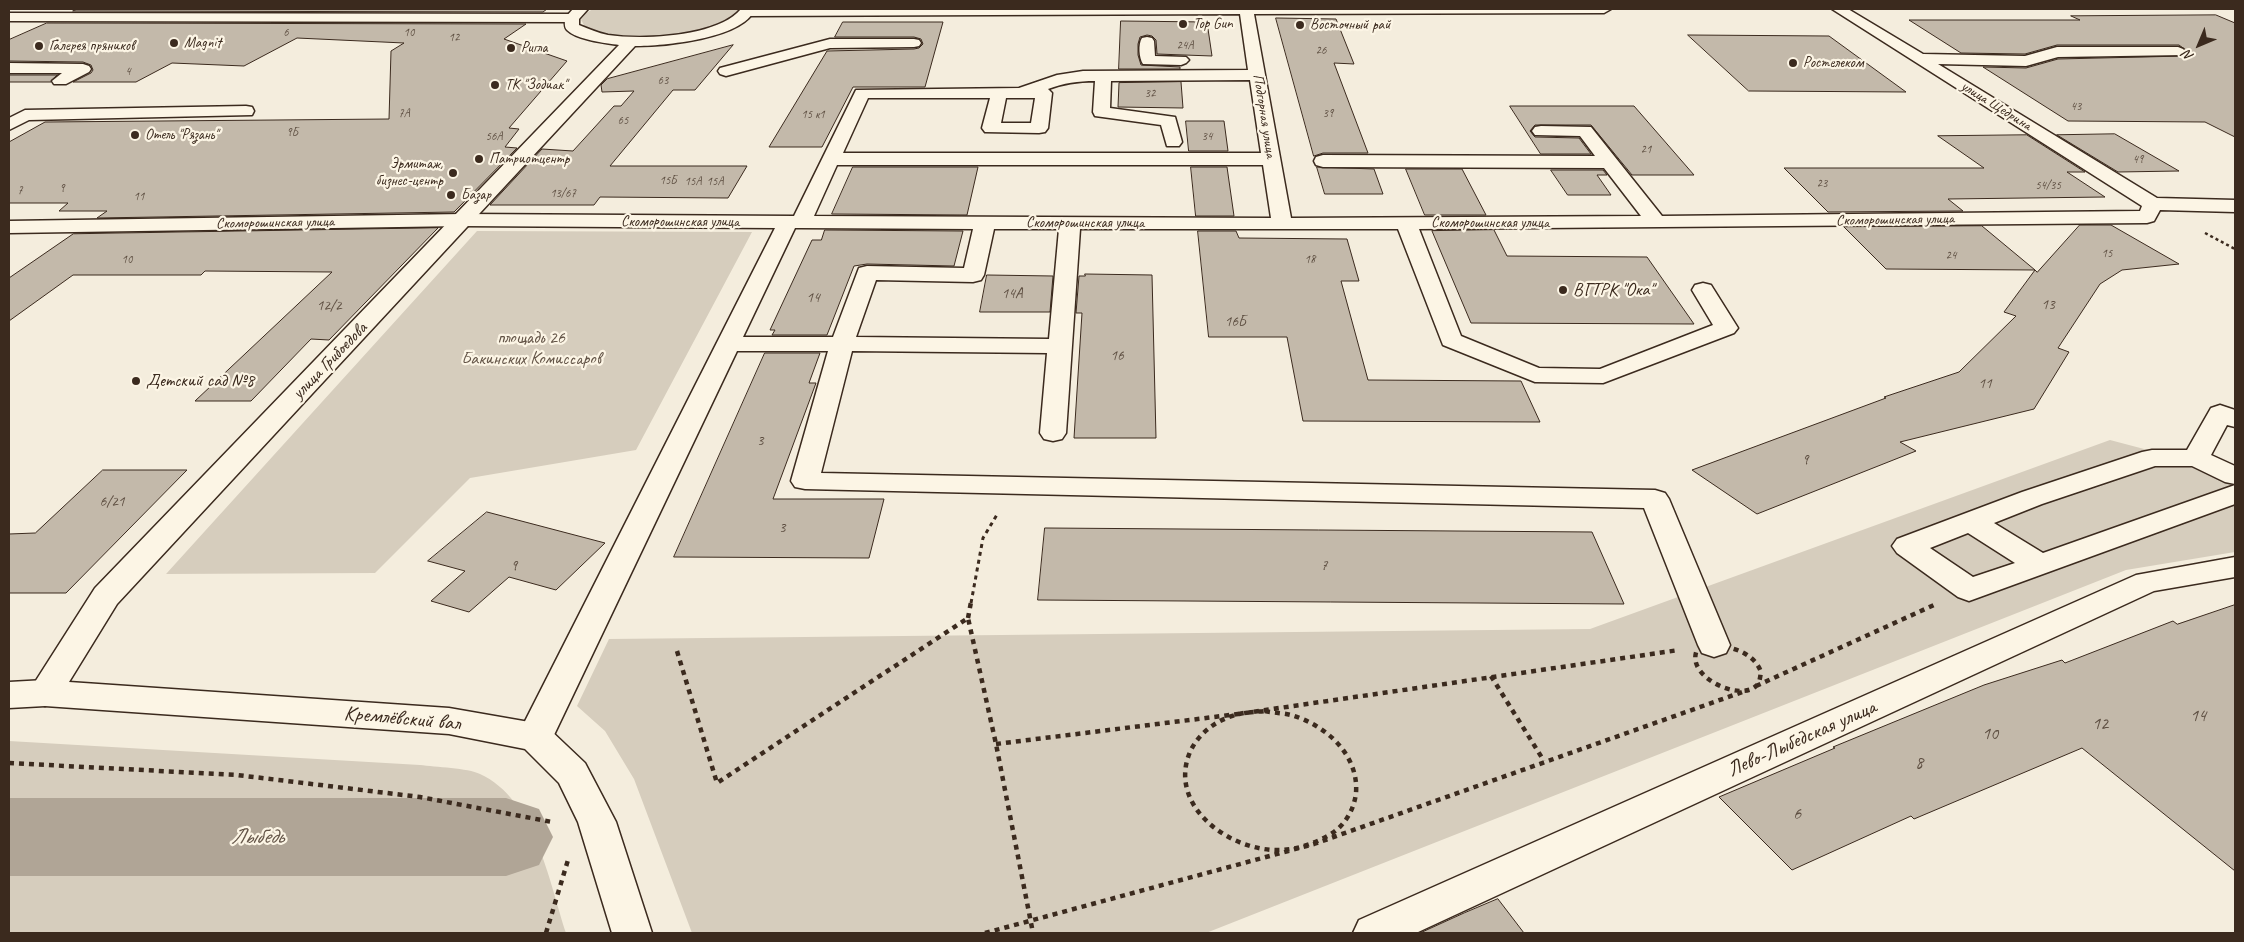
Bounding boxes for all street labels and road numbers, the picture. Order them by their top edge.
street label: Подгорная улица [1248,73,1280,159]
street label: улица Щедрина [1957,77,2035,135]
street label: Скоморошинская улица [1836,210,1954,230]
street label: Скоморошинская улица [216,213,334,233]
street label: Скоморошинская улица [621,213,739,231]
street label: Скоморошинская улица [1026,214,1144,232]
street label: Скоморошинская улица [1431,214,1549,232]
street label: улица Грибоедова [288,318,372,404]
street label: Лево-Лыбедская улица [1724,695,1880,783]
street label: Кремлёвский вал [343,701,461,737]

